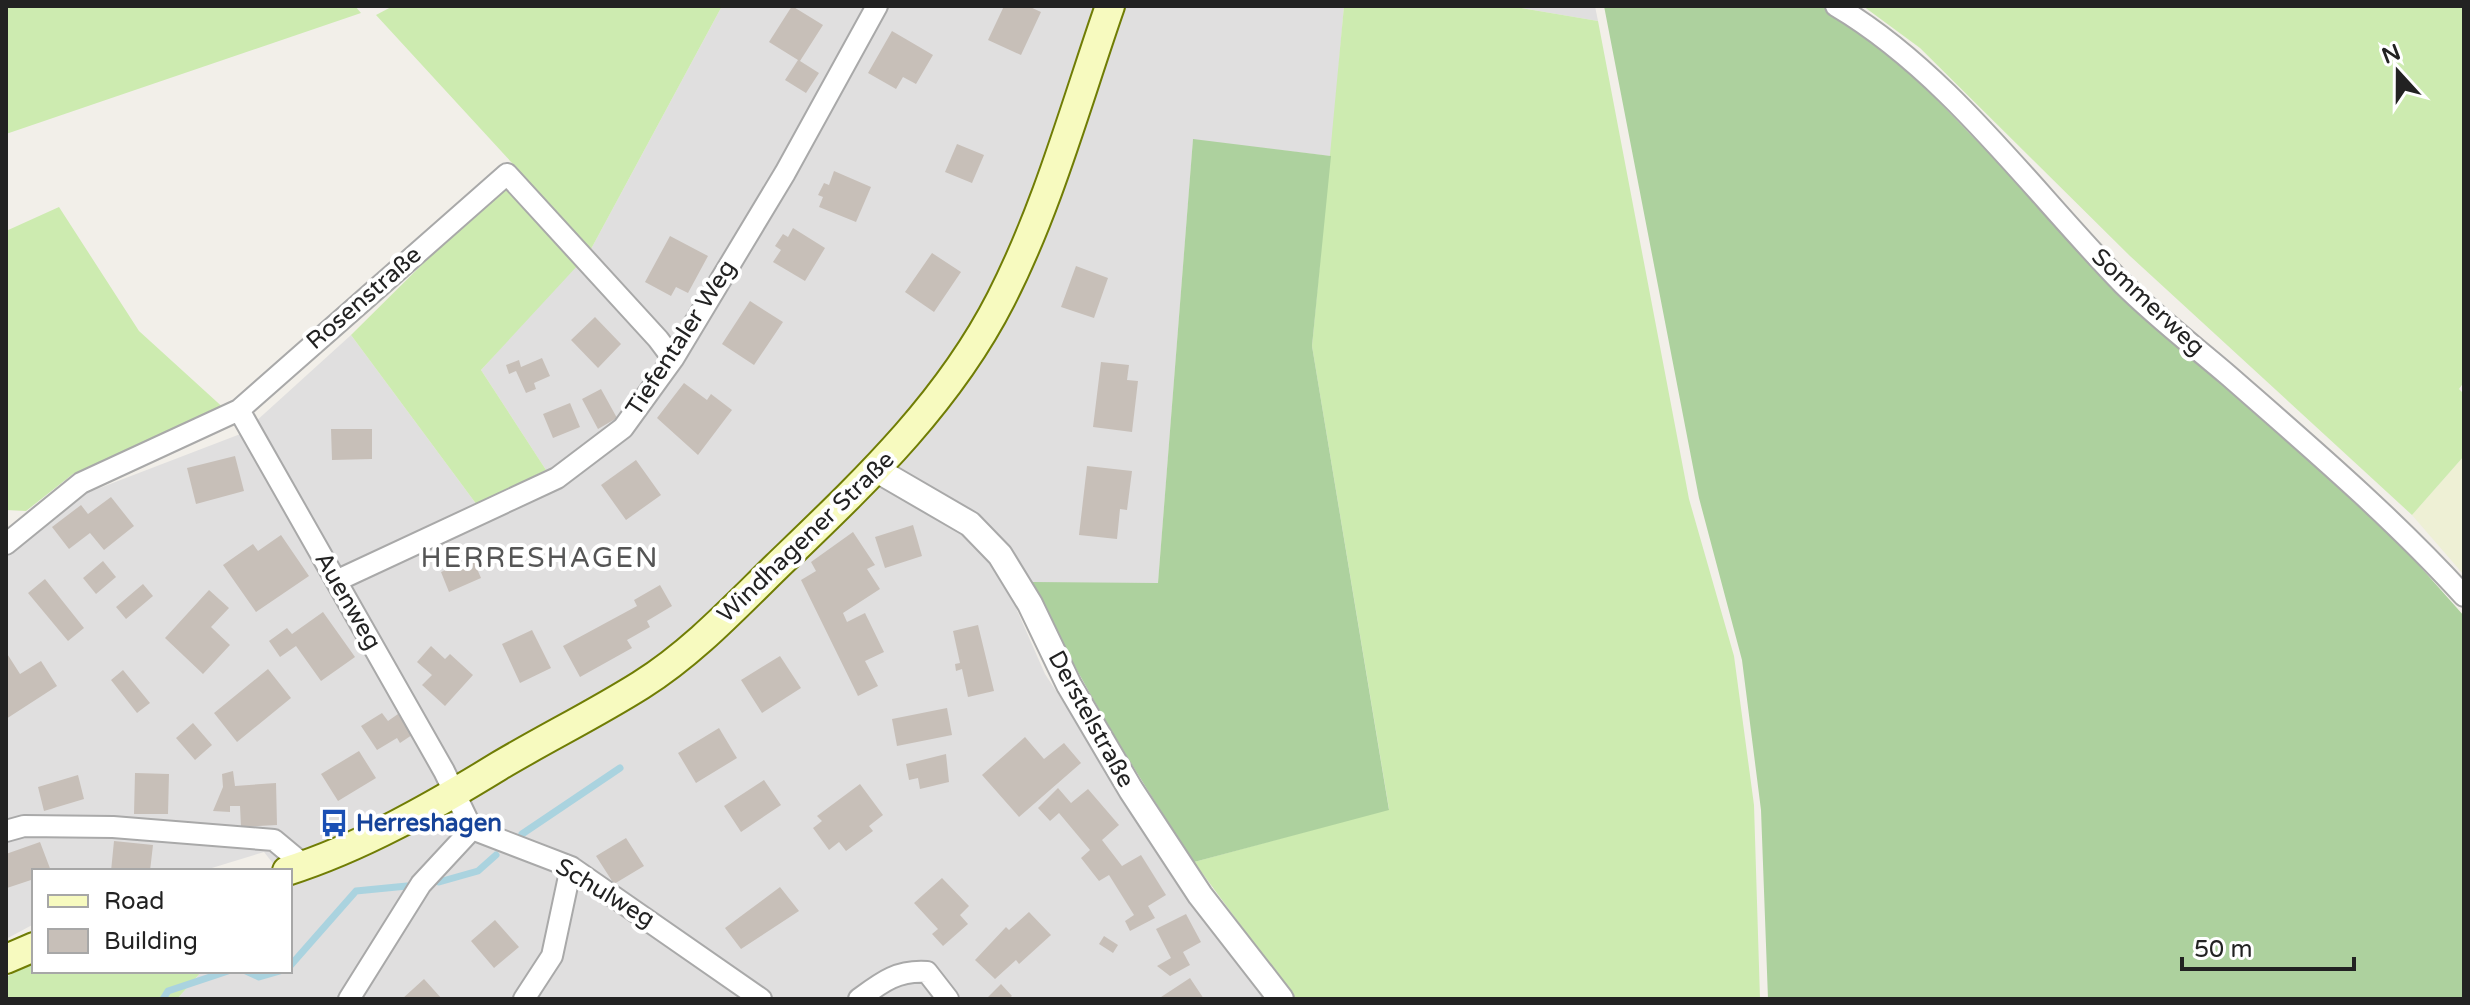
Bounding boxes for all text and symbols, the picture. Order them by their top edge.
north arrow [2358,32,2438,112]
text: N [2378,39,2404,70]
street label: Rosenstraße [301,240,427,356]
street label: Sommerweg [2086,242,2210,362]
street label: Tiefentaler Weg [620,255,742,421]
street label: Windhagener Straße [712,445,900,629]
district label: HERRESHAGEN [420,541,660,575]
street label: Auenweg [309,547,387,655]
street label: Derstelstraße [1042,646,1140,792]
bus stop icon: Herreshagen [319,808,349,838]
place label: Herreshagen [356,809,502,838]
street label: Schulweg [550,852,660,934]
legend [32,869,292,973]
text: Road [104,887,164,916]
scale bar [2182,921,2354,971]
text: Building [104,927,198,956]
text: 50 m [2194,935,2252,964]

